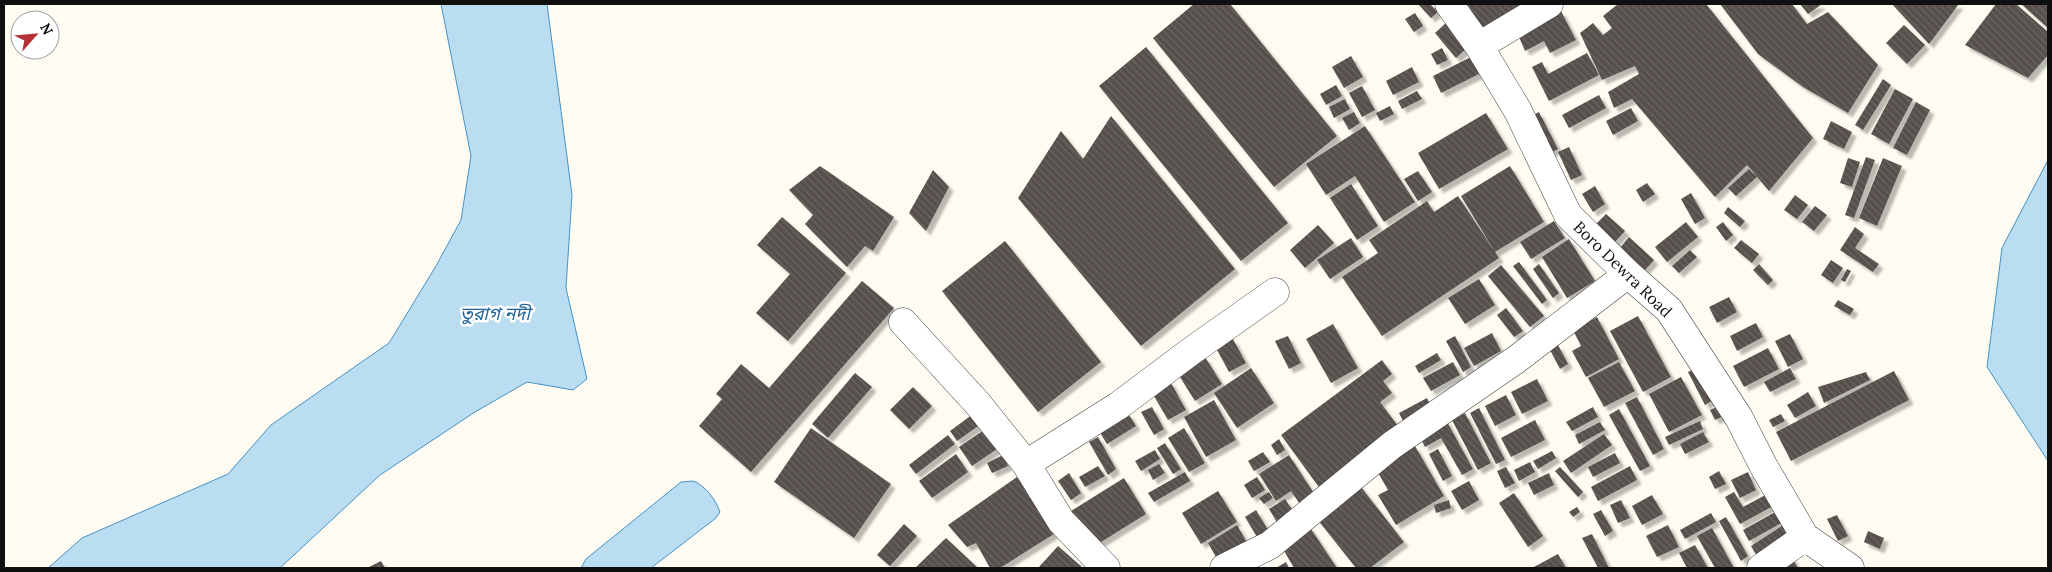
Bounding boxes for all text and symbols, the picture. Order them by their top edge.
north arrow [10,10,60,60]
text: N [36,20,57,38]
street label: Boro Dewra Road [1569,217,1677,321]
water label: তুরাগ নদী [460,302,533,325]

